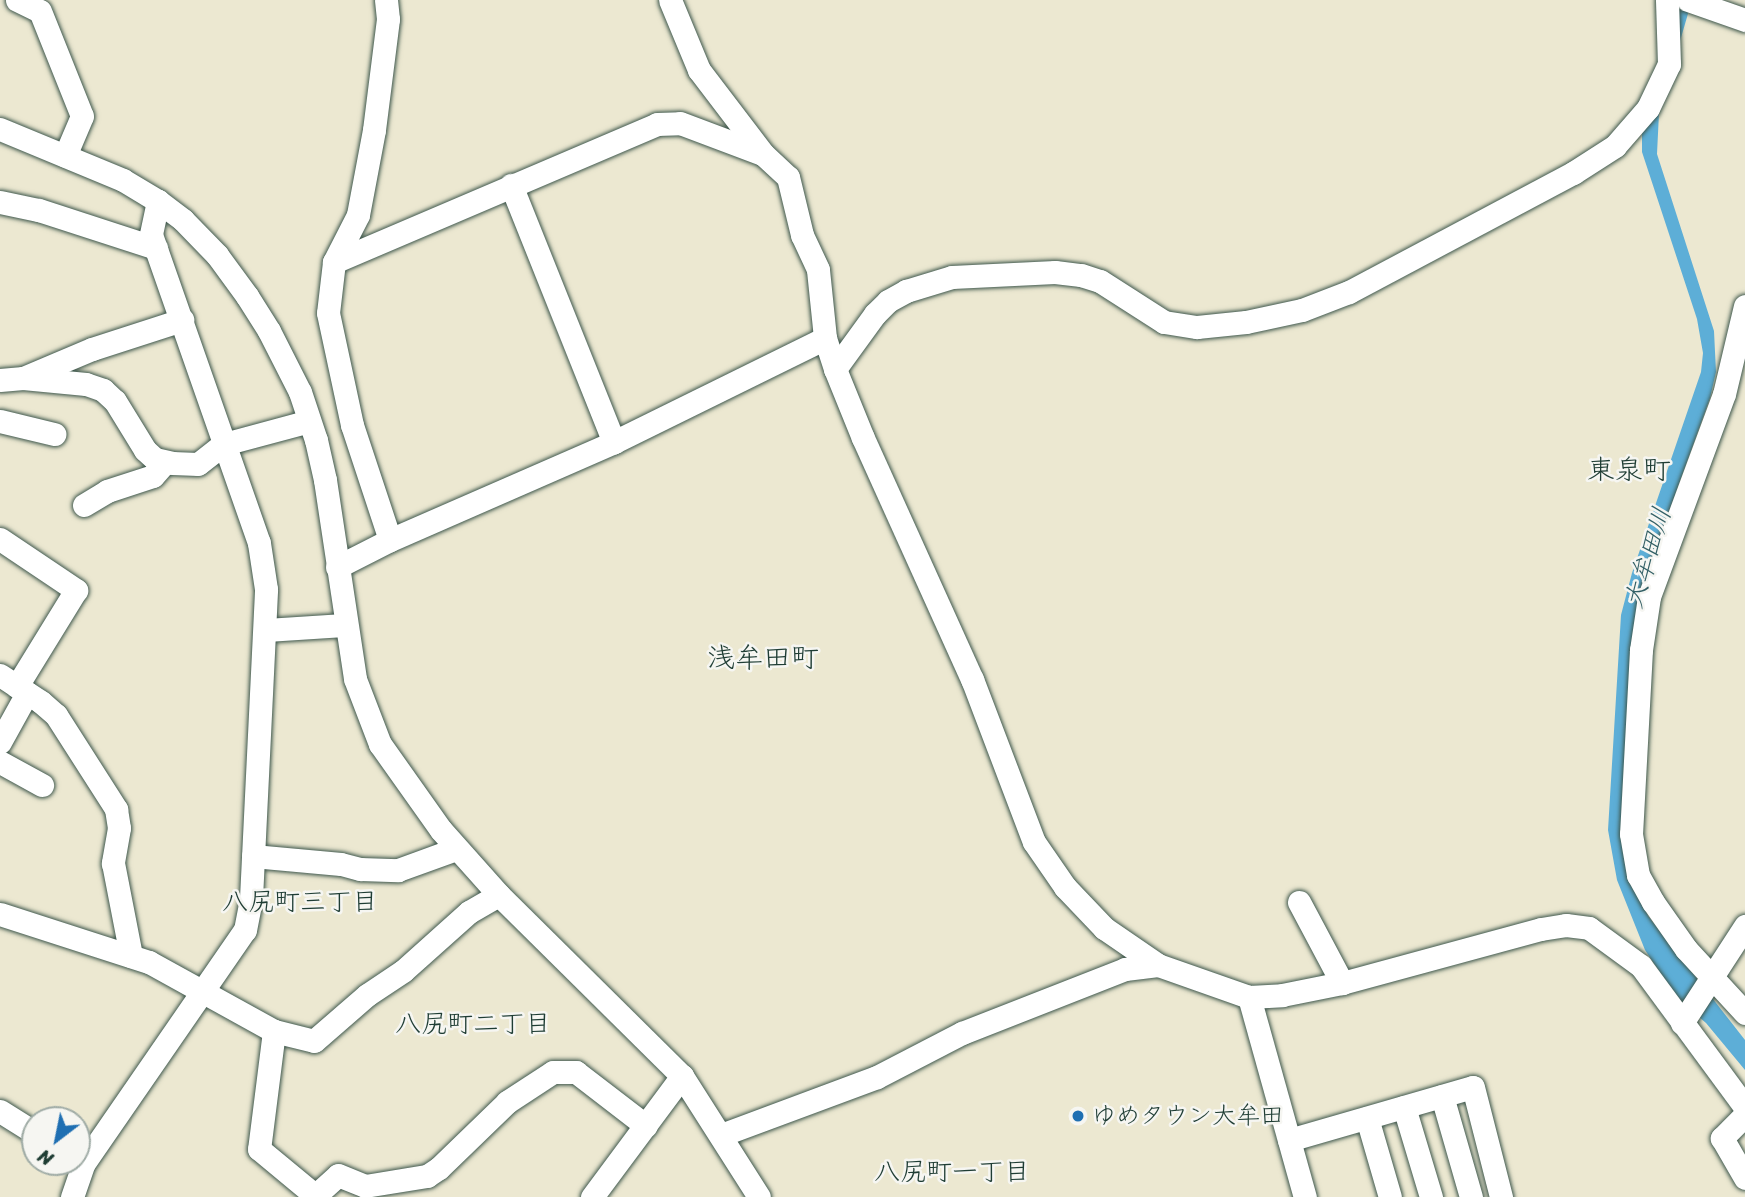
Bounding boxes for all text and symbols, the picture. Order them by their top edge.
district label: 東泉町 [1587,453,1671,487]
water label: 大牟田川 [1618,504,1678,612]
district label: 浅牟田町 [707,641,819,675]
district label: 八尻町三丁目 [222,886,378,918]
district label: 八尻町二丁目 [395,1008,551,1040]
place label: ゆめタウン大牟田 [1092,1102,1284,1130]
north arrow [21,1106,91,1176]
marker: ゆめタウン大牟田 [1070,1108,1086,1124]
text: N [31,1140,60,1175]
district label: 八尻町一丁目 [874,1156,1030,1188]

